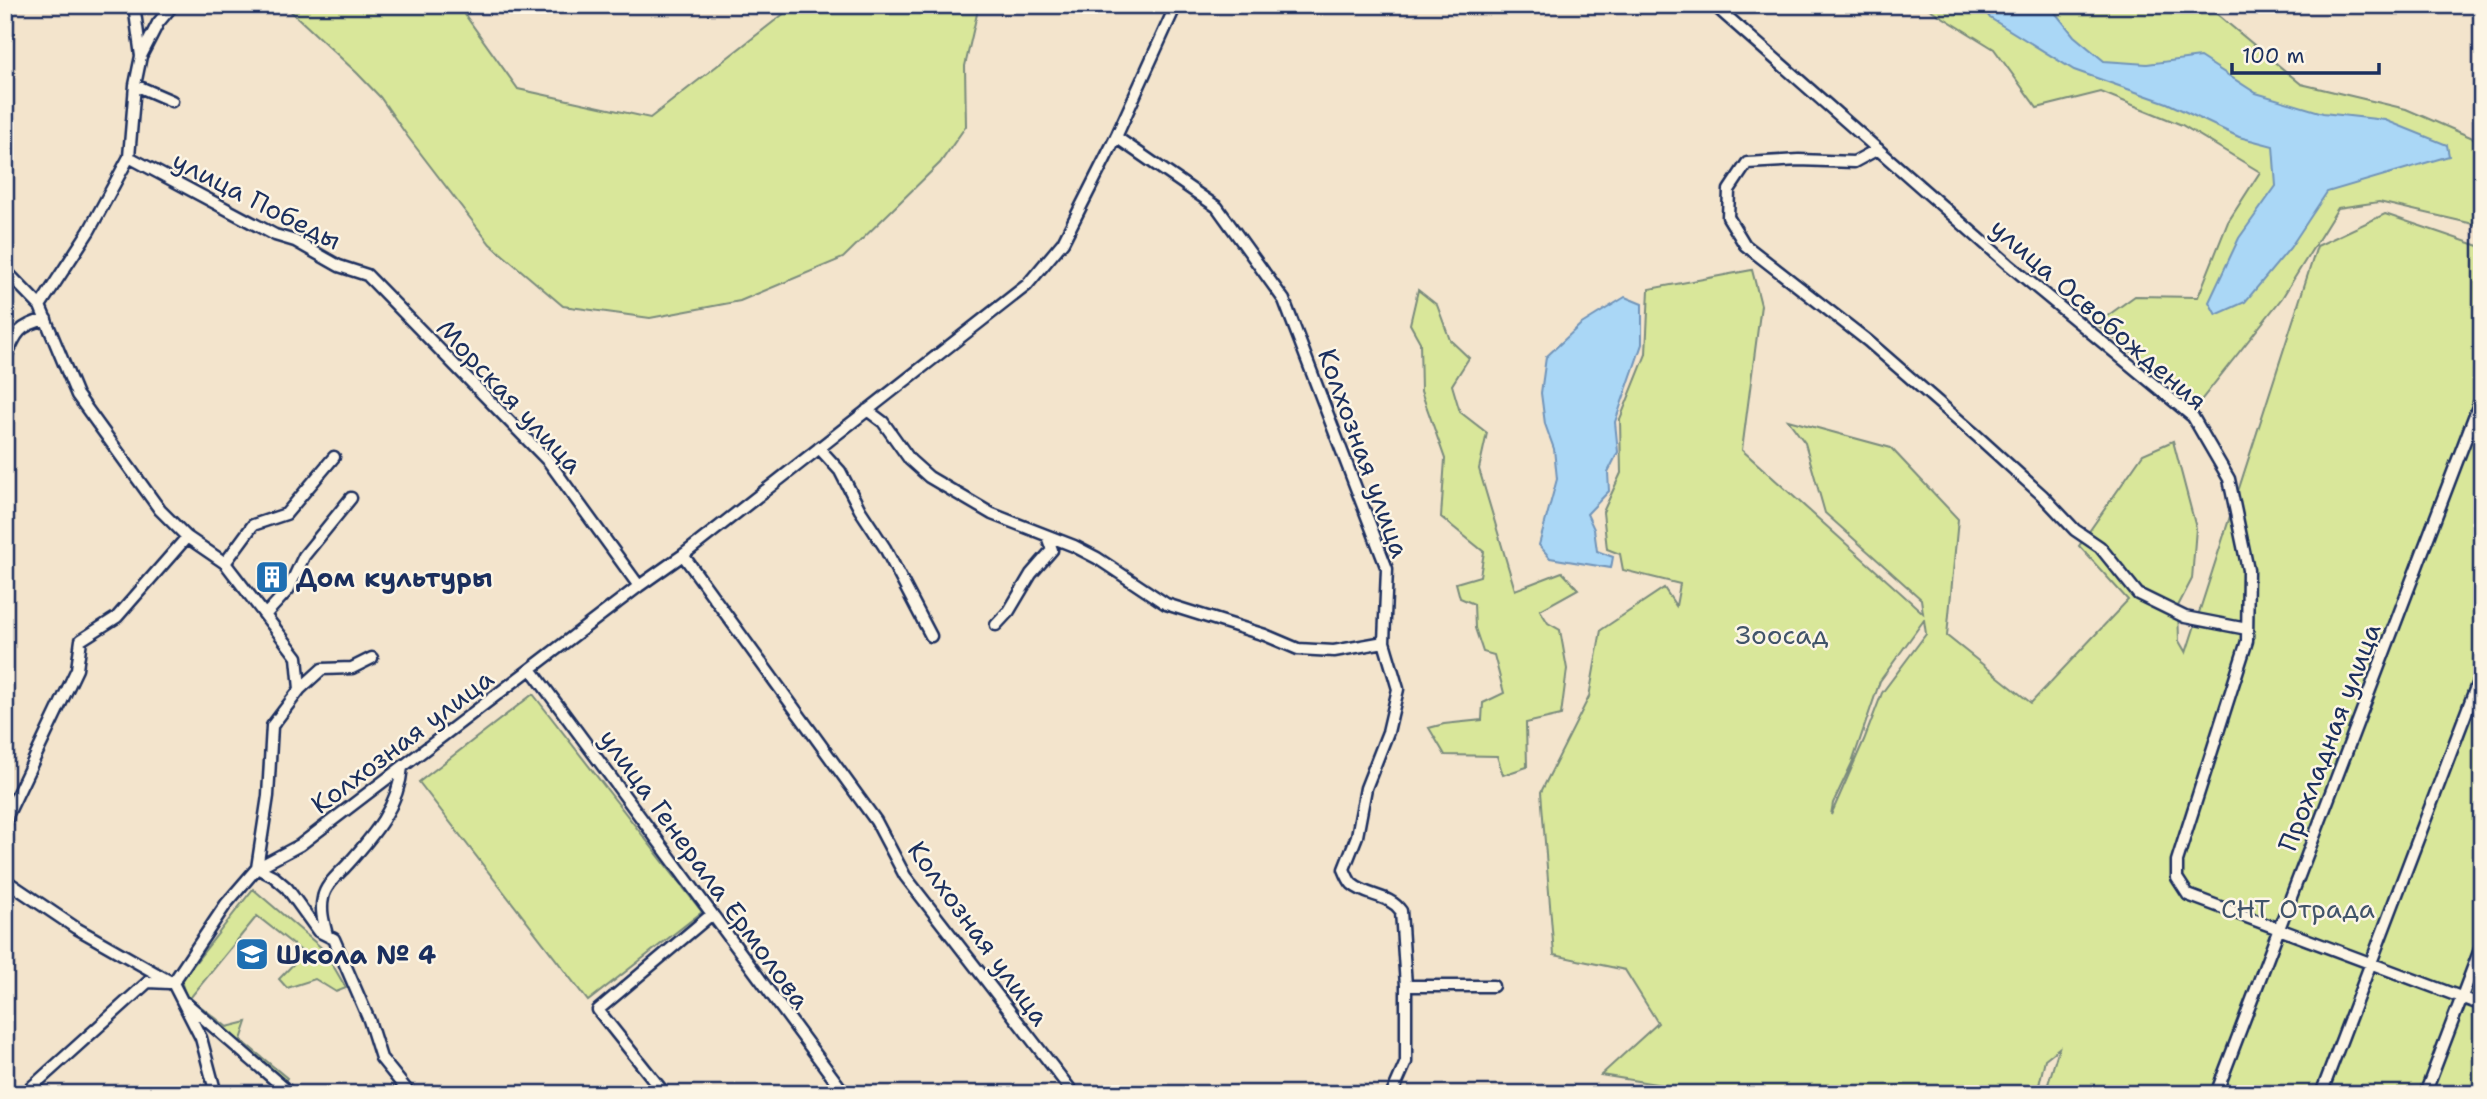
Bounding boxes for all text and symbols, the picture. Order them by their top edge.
scale bar [2232,32,2378,76]
text: 100 m [2242,42,2305,70]
street label: улица Победы [167,142,347,258]
street label: улица Освобождения [1983,210,2215,418]
street label: Морская улица [429,311,591,481]
street label: Колхозная улица [1310,343,1418,563]
building icon: Дом культуры [253,558,291,596]
place label: Дом культуры [296,560,493,595]
park label: Зоосад [1736,617,1829,652]
street label: Прохладная улица [2269,618,2389,856]
street label: Колхозная улица [303,661,501,821]
street label: улица Генерала Ермолова [591,722,819,1016]
street label: Колхозная улица [900,834,1058,1032]
park label: СНТ Отрада [2221,891,2375,926]
school or university icon: Школа № 4 [233,935,271,973]
place label: Школа № 4 [276,937,436,972]

